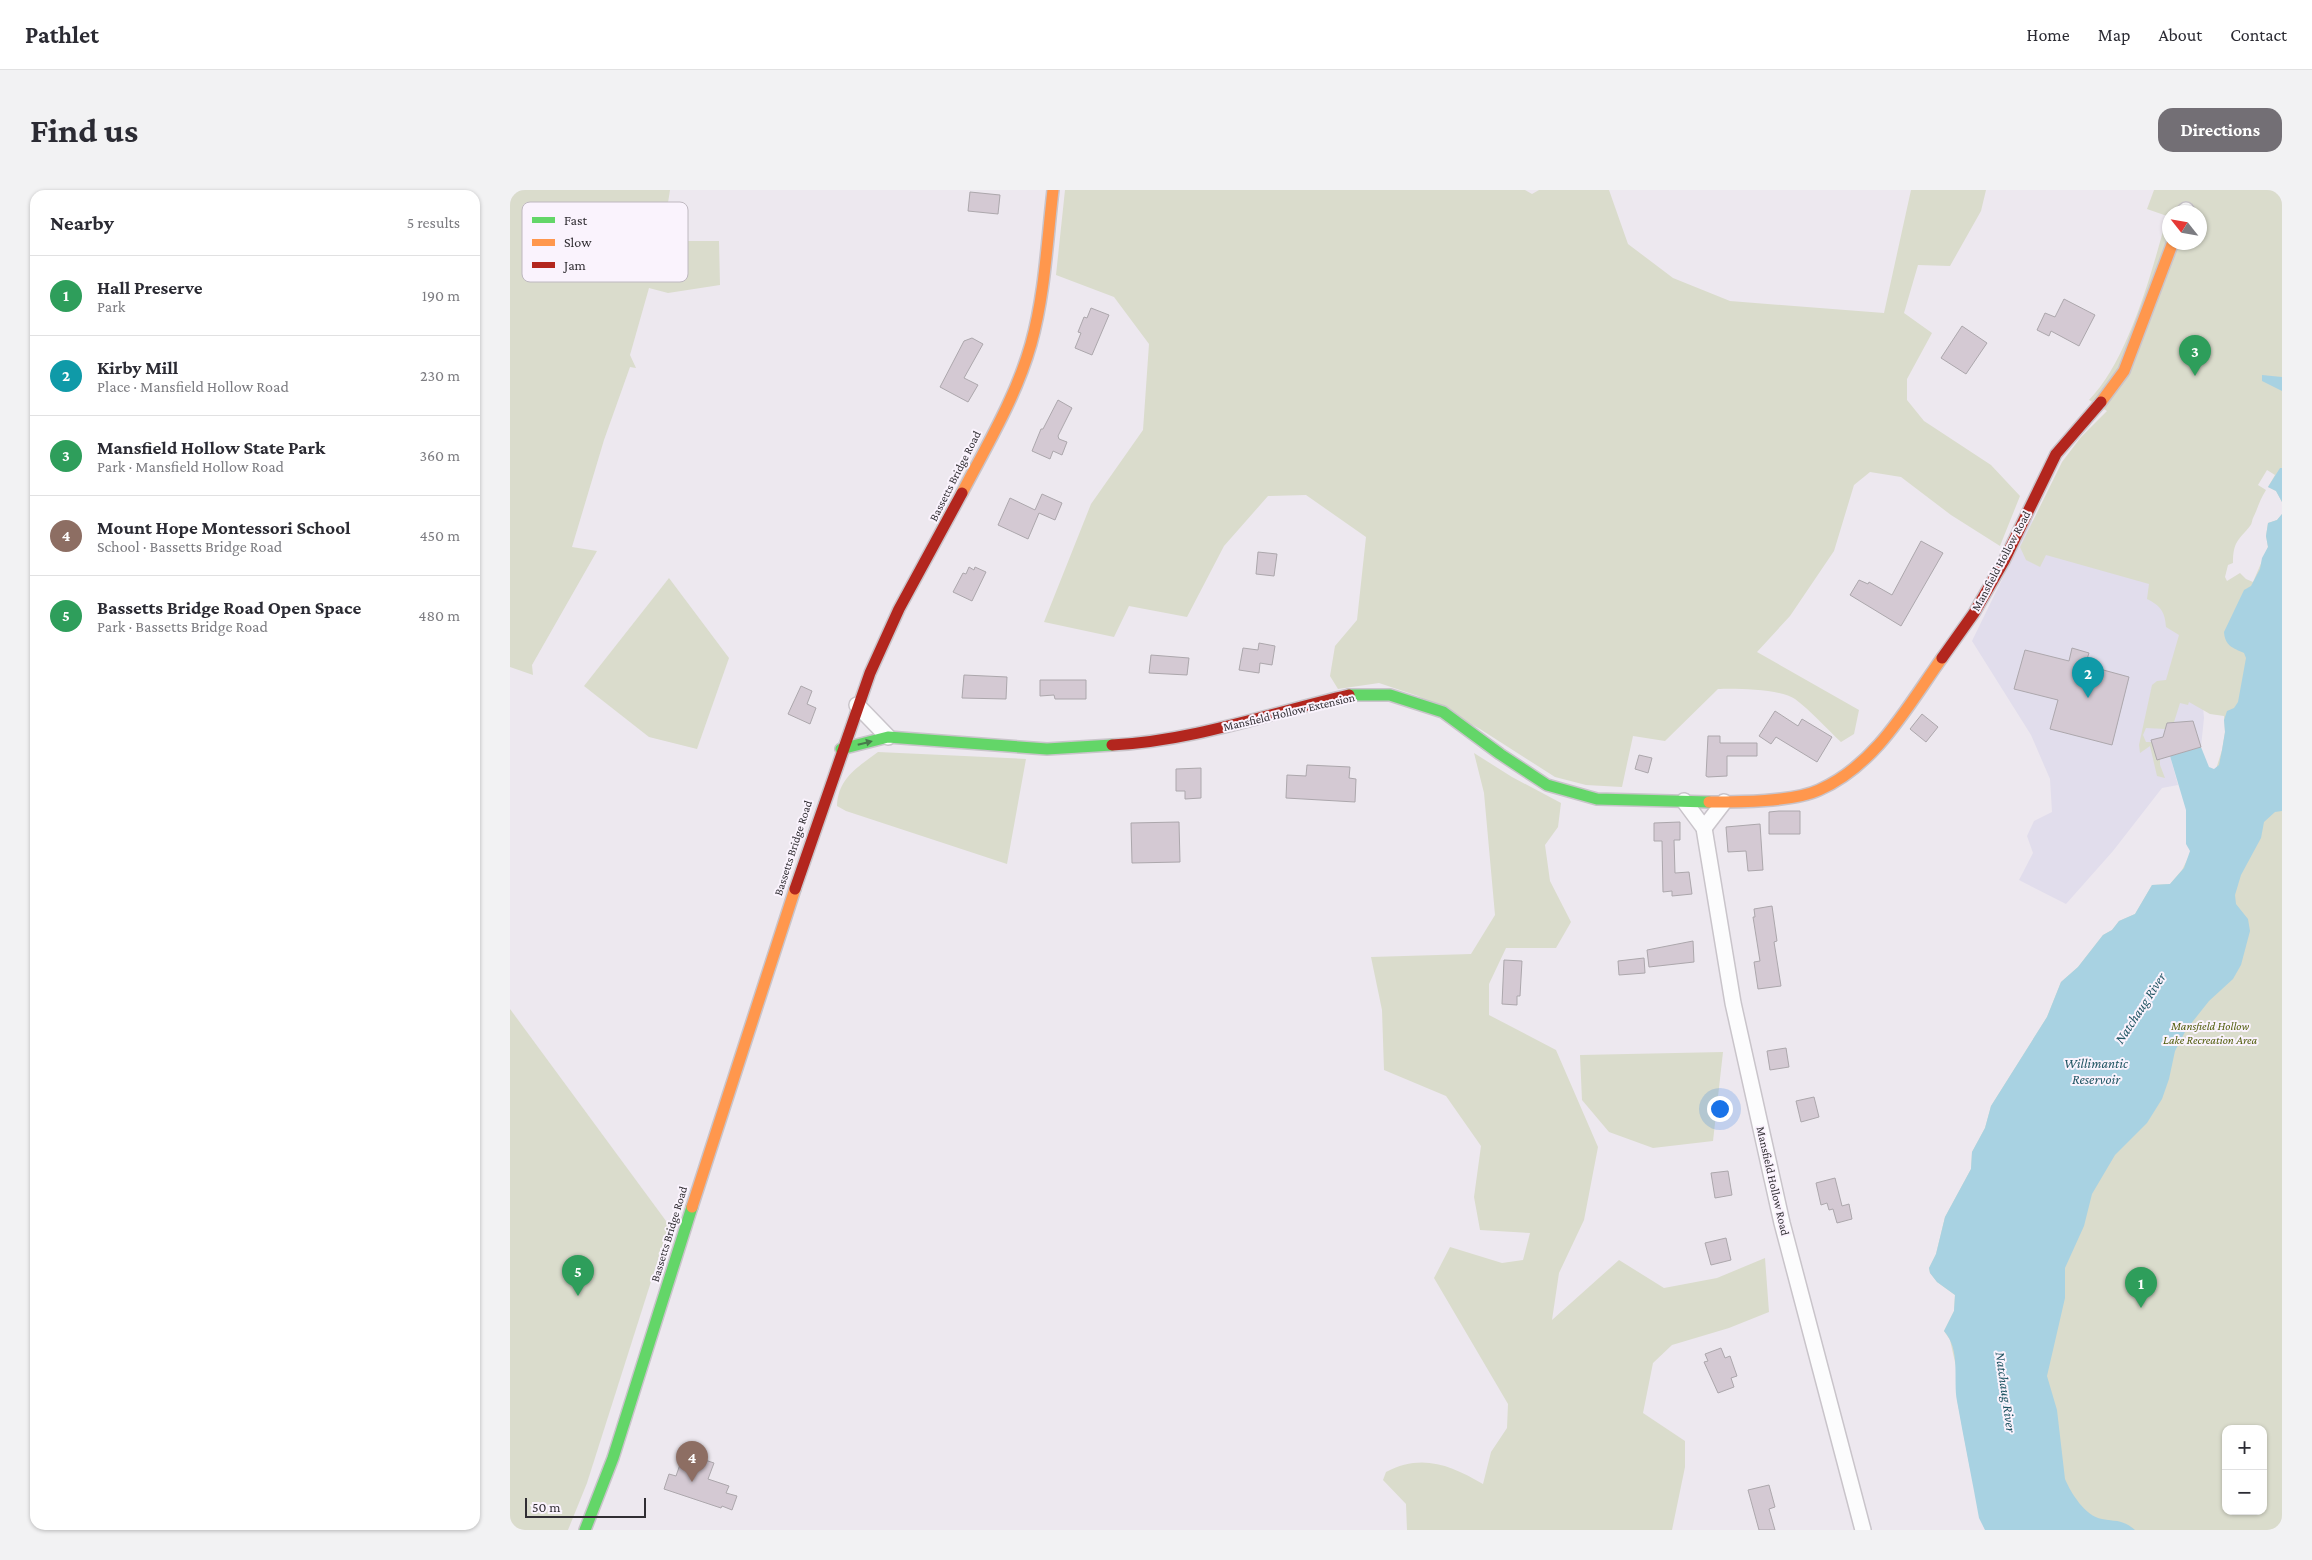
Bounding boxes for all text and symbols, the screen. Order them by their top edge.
text: Pathlet [25,21,99,48]
text: Home [2027,25,2070,45]
text: Map [2098,25,2130,45]
text: About [2158,25,2202,45]
text: Contact [2230,25,2287,45]
button: Directions [2158,108,2282,152]
text: Find us [30,111,138,150]
legend [522,202,688,282]
north arrow [2162,205,2207,250]
text: Nearby [50,211,114,235]
text: Fast [564,212,588,228]
text: 5 results [407,214,460,231]
text: Slow [564,234,592,250]
text: Jam [562,257,586,273]
text: Hall Preserve [97,277,203,298]
text: 1 [63,287,69,304]
text: 190 m [422,287,460,304]
text: Park [97,298,125,315]
pin: 3 [2179,335,2211,376]
text: Kirby Mill [97,357,178,378]
text: 2 [62,367,70,384]
text: 230 m [420,367,460,384]
text: Place · Mansfield Hollow Road [97,378,289,395]
street label: Bassetts Bridge Road [926,428,984,523]
text: Mansfield Hollow State Park [97,437,325,458]
text: 3 [62,447,70,464]
text: 360 m [419,447,460,464]
text: Park · Mansfield Hollow Road [97,458,284,475]
street label: Mansfield Hollow Road [1969,508,2034,614]
text: Mount Hope Montessori School [97,517,351,538]
text: 4 [62,527,70,544]
text: 450 m [419,527,460,544]
text: School · Bassetts Bridge Road [97,538,282,555]
text: Bassetts Bridge Road Open Space [97,597,361,618]
text: 5 [62,607,70,624]
text: 480 m [418,607,460,624]
text: Park · Bassetts Bridge Road [97,618,268,635]
pin: 2 [2072,657,2104,698]
street label: Mansfield Hollow Extension [1222,690,1357,734]
one-way arrow [857,739,872,747]
street label: Bassetts Bridge Road [771,798,815,897]
water label: Natchaug River [2111,969,2169,1046]
park label: Mansfield Hollow Lake Recreation Area [2163,1019,2257,1047]
water label: Willimantic Reservoir [2064,1055,2129,1087]
your location [1707,1096,1733,1122]
street label: Mansfield Hollow Road [1754,1125,1793,1238]
street label: Bassetts Bridge Road [648,1184,690,1284]
pin: 5 [562,1255,594,1296]
pin: 1 [2125,1267,2157,1308]
water label: Natchaug River [1992,1351,2020,1434]
map controls [2222,1425,2267,1515]
button: + [2222,1425,2267,1470]
pin: 4 [676,1441,708,1482]
button: − [2222,1470,2267,1515]
scale bar [525,1495,646,1518]
text: 50 m [532,1499,560,1515]

